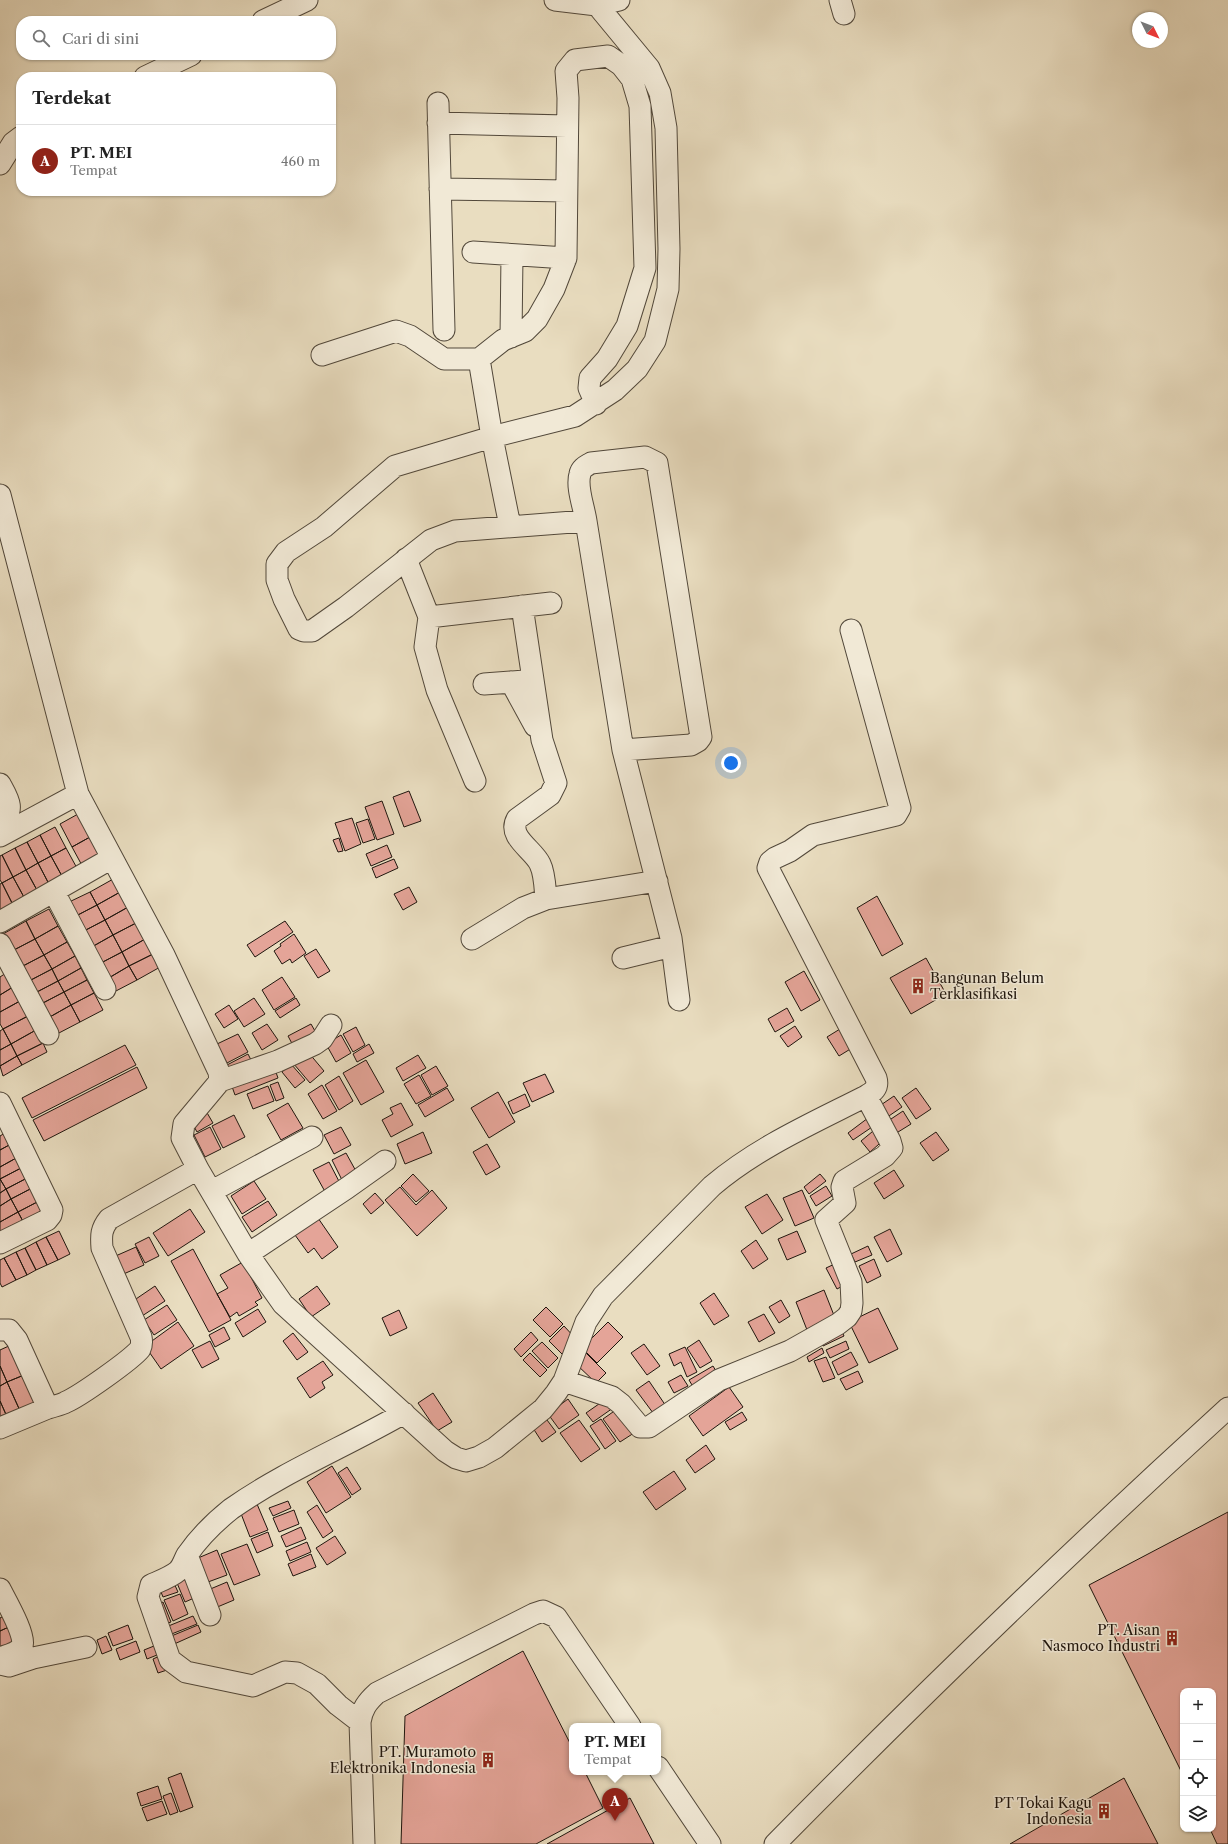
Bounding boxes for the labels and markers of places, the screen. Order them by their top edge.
place label: Bangunan Belum Terklasifikasi [930,969,1044,1003]
building icon: Bangunan Belum Terklasifikasi [909,977,927,995]
place label: PT. Aisan Nasmoco Industri [1042,1621,1160,1655]
building icon: PT. Aisan Nasmoco Industri [1163,1629,1181,1647]
place label: PT. Muramoto Elektronika Indonesia [330,1743,477,1777]
building icon: PT. Muramoto Elektronika Indonesia [479,1751,497,1769]
pin: A [602,1788,628,1821]
place label: PT Tokai Kagu Indonesia [994,1794,1093,1828]
building icon: PT Tokai Kagu Indonesia [1095,1802,1113,1820]

